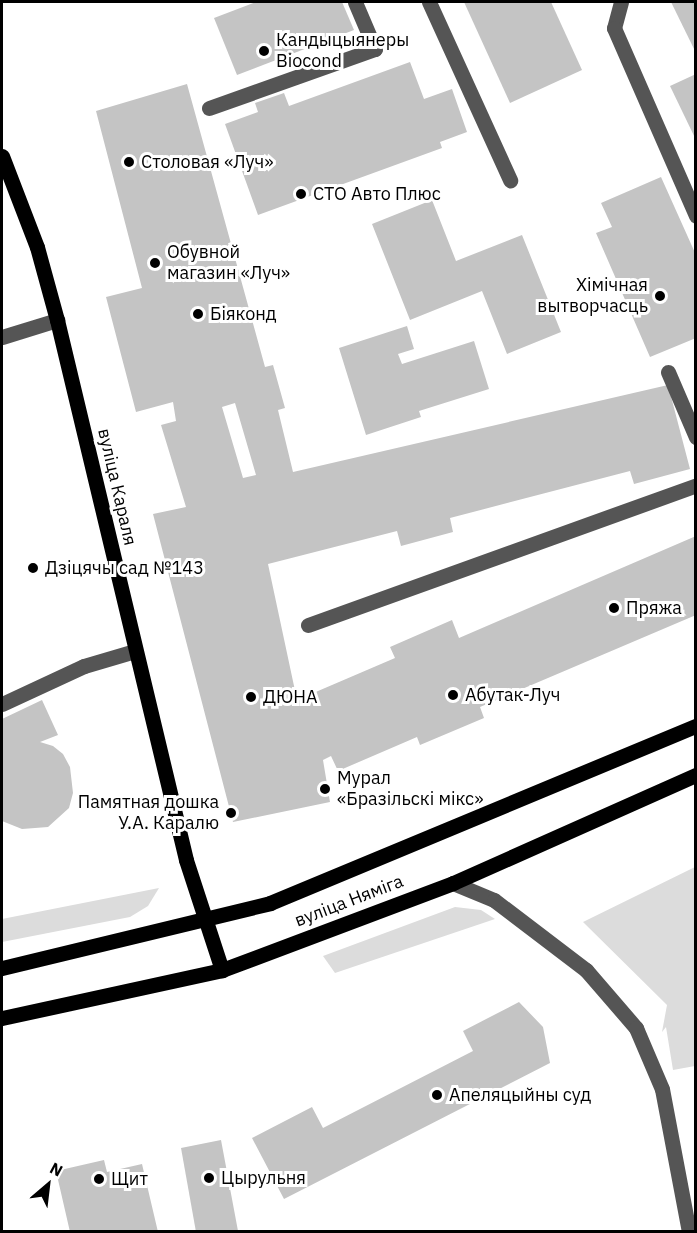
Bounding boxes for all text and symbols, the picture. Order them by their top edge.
place label: Кандыцыянеры Biocond [276,30,409,72]
marker: Кандыцыянеры Biocond [257,44,271,58]
place label: Столовая «Луч» [141,151,273,173]
marker: Столовая «Луч» [122,155,136,169]
place label: СТО Авто Плюс [313,183,441,205]
marker: СТО Авто Плюс [294,187,308,201]
place label: Обувной магазин «Луч» [167,242,290,284]
marker: Обувной магазин «Луч» [148,256,162,270]
place label: Хімічная вытворчасць [537,275,648,318]
marker: Хімічная вытворчасць [653,289,667,303]
place label: Біяконд [210,303,277,325]
marker: Біяконд [191,307,205,321]
street label: вуліца Караля [93,426,141,548]
place label: Дзіцячы сад №143 [45,557,204,579]
marker: Дзіцячы сад №143 [26,561,40,575]
place label: Пряжа [626,597,682,619]
marker: Пряжа [607,601,621,615]
place label: Абутак-Луч [465,684,560,706]
place label: ДЮНА [263,686,318,708]
marker: Абутак-Луч [446,688,460,702]
marker: ДЮНА [244,690,258,704]
place label: Мурал «Бразільскі мікс» [337,768,483,810]
marker: Мурал «Бразільскі мікс» [318,782,332,796]
place label: Памятная дошка У.А. Каралю [78,792,219,834]
marker: Памятная дошка У.А. Каралю [224,806,238,820]
street label: вуліца Няміга [292,870,406,932]
place label: Апеляцыйны суд [449,1084,591,1106]
marker: Апеляцыйны суд [430,1088,444,1102]
north arrow [18,1155,78,1215]
text: N [47,1158,66,1181]
place label: Цырульня [221,1167,306,1189]
place label: Щит [111,1168,148,1190]
marker: Цырульня [202,1171,216,1185]
marker: Щит [92,1172,106,1186]

